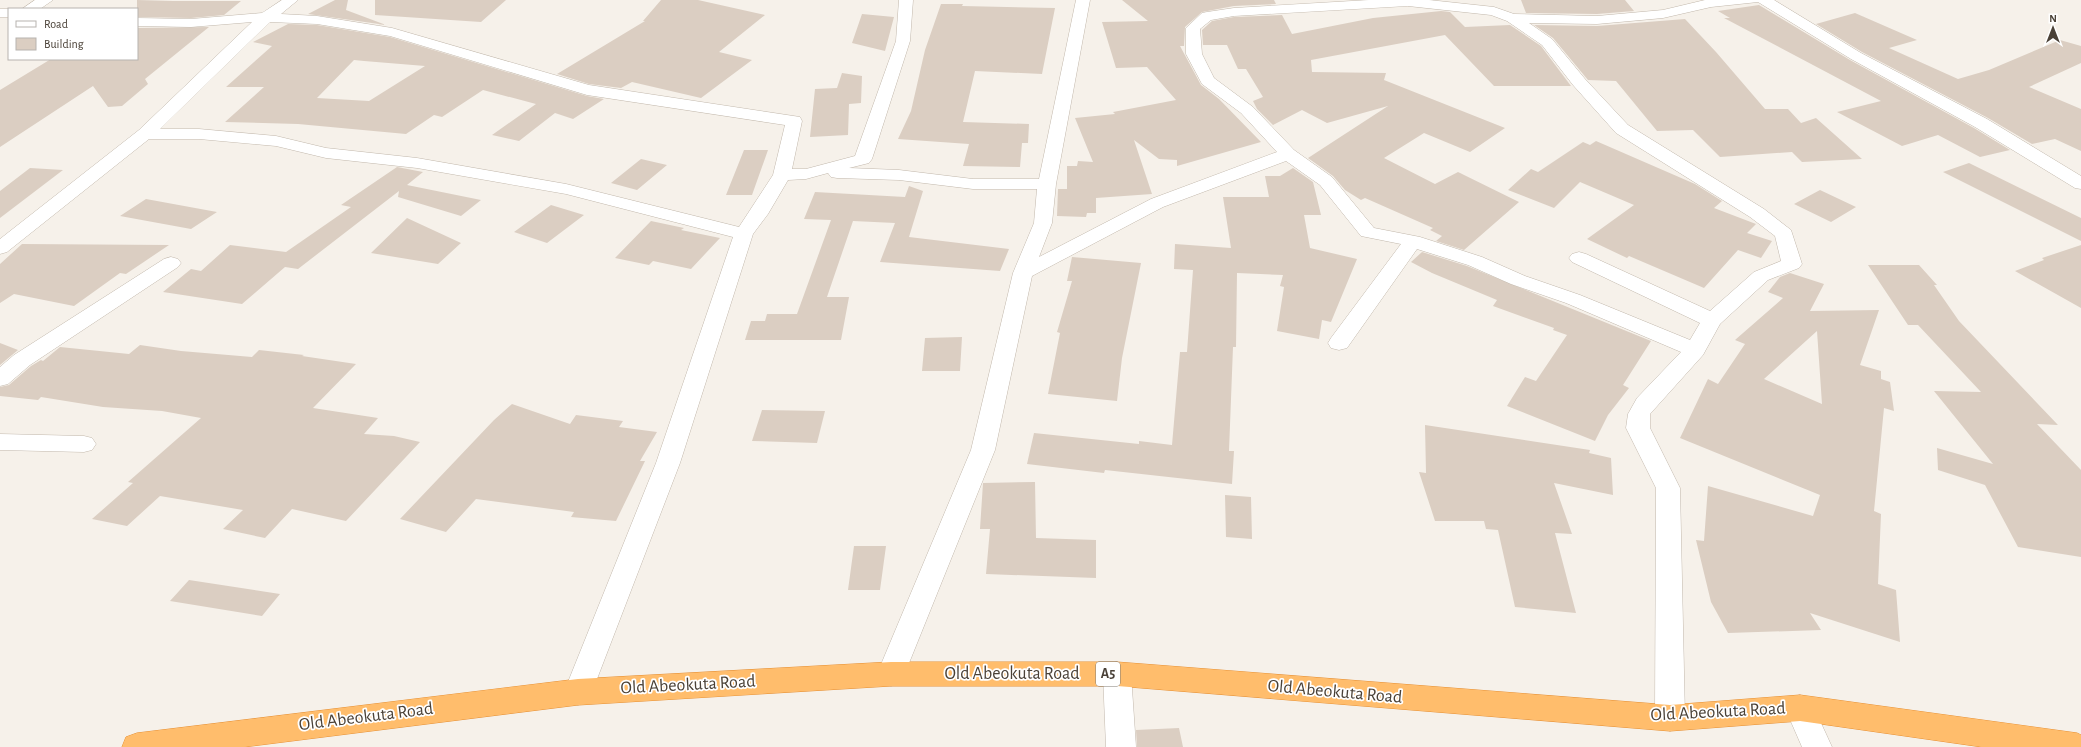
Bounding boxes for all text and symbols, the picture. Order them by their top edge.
legend [8,8,138,60]
north arrow [2033,8,2073,48]
text: N [2049,13,2057,24]
text: Road [44,18,68,30]
text: Building [44,38,84,50]
road number: A5 [1096,662,1120,686]
street label: Old Abeokuta Road [944,665,1080,683]
street label: Old Abeokuta Road [620,672,756,698]
street label: Old Abeokuta Road [1267,677,1403,707]
street label: Old Abeokuta Road [1650,699,1786,725]
street label: Old Abeokuta Road [298,700,434,734]

